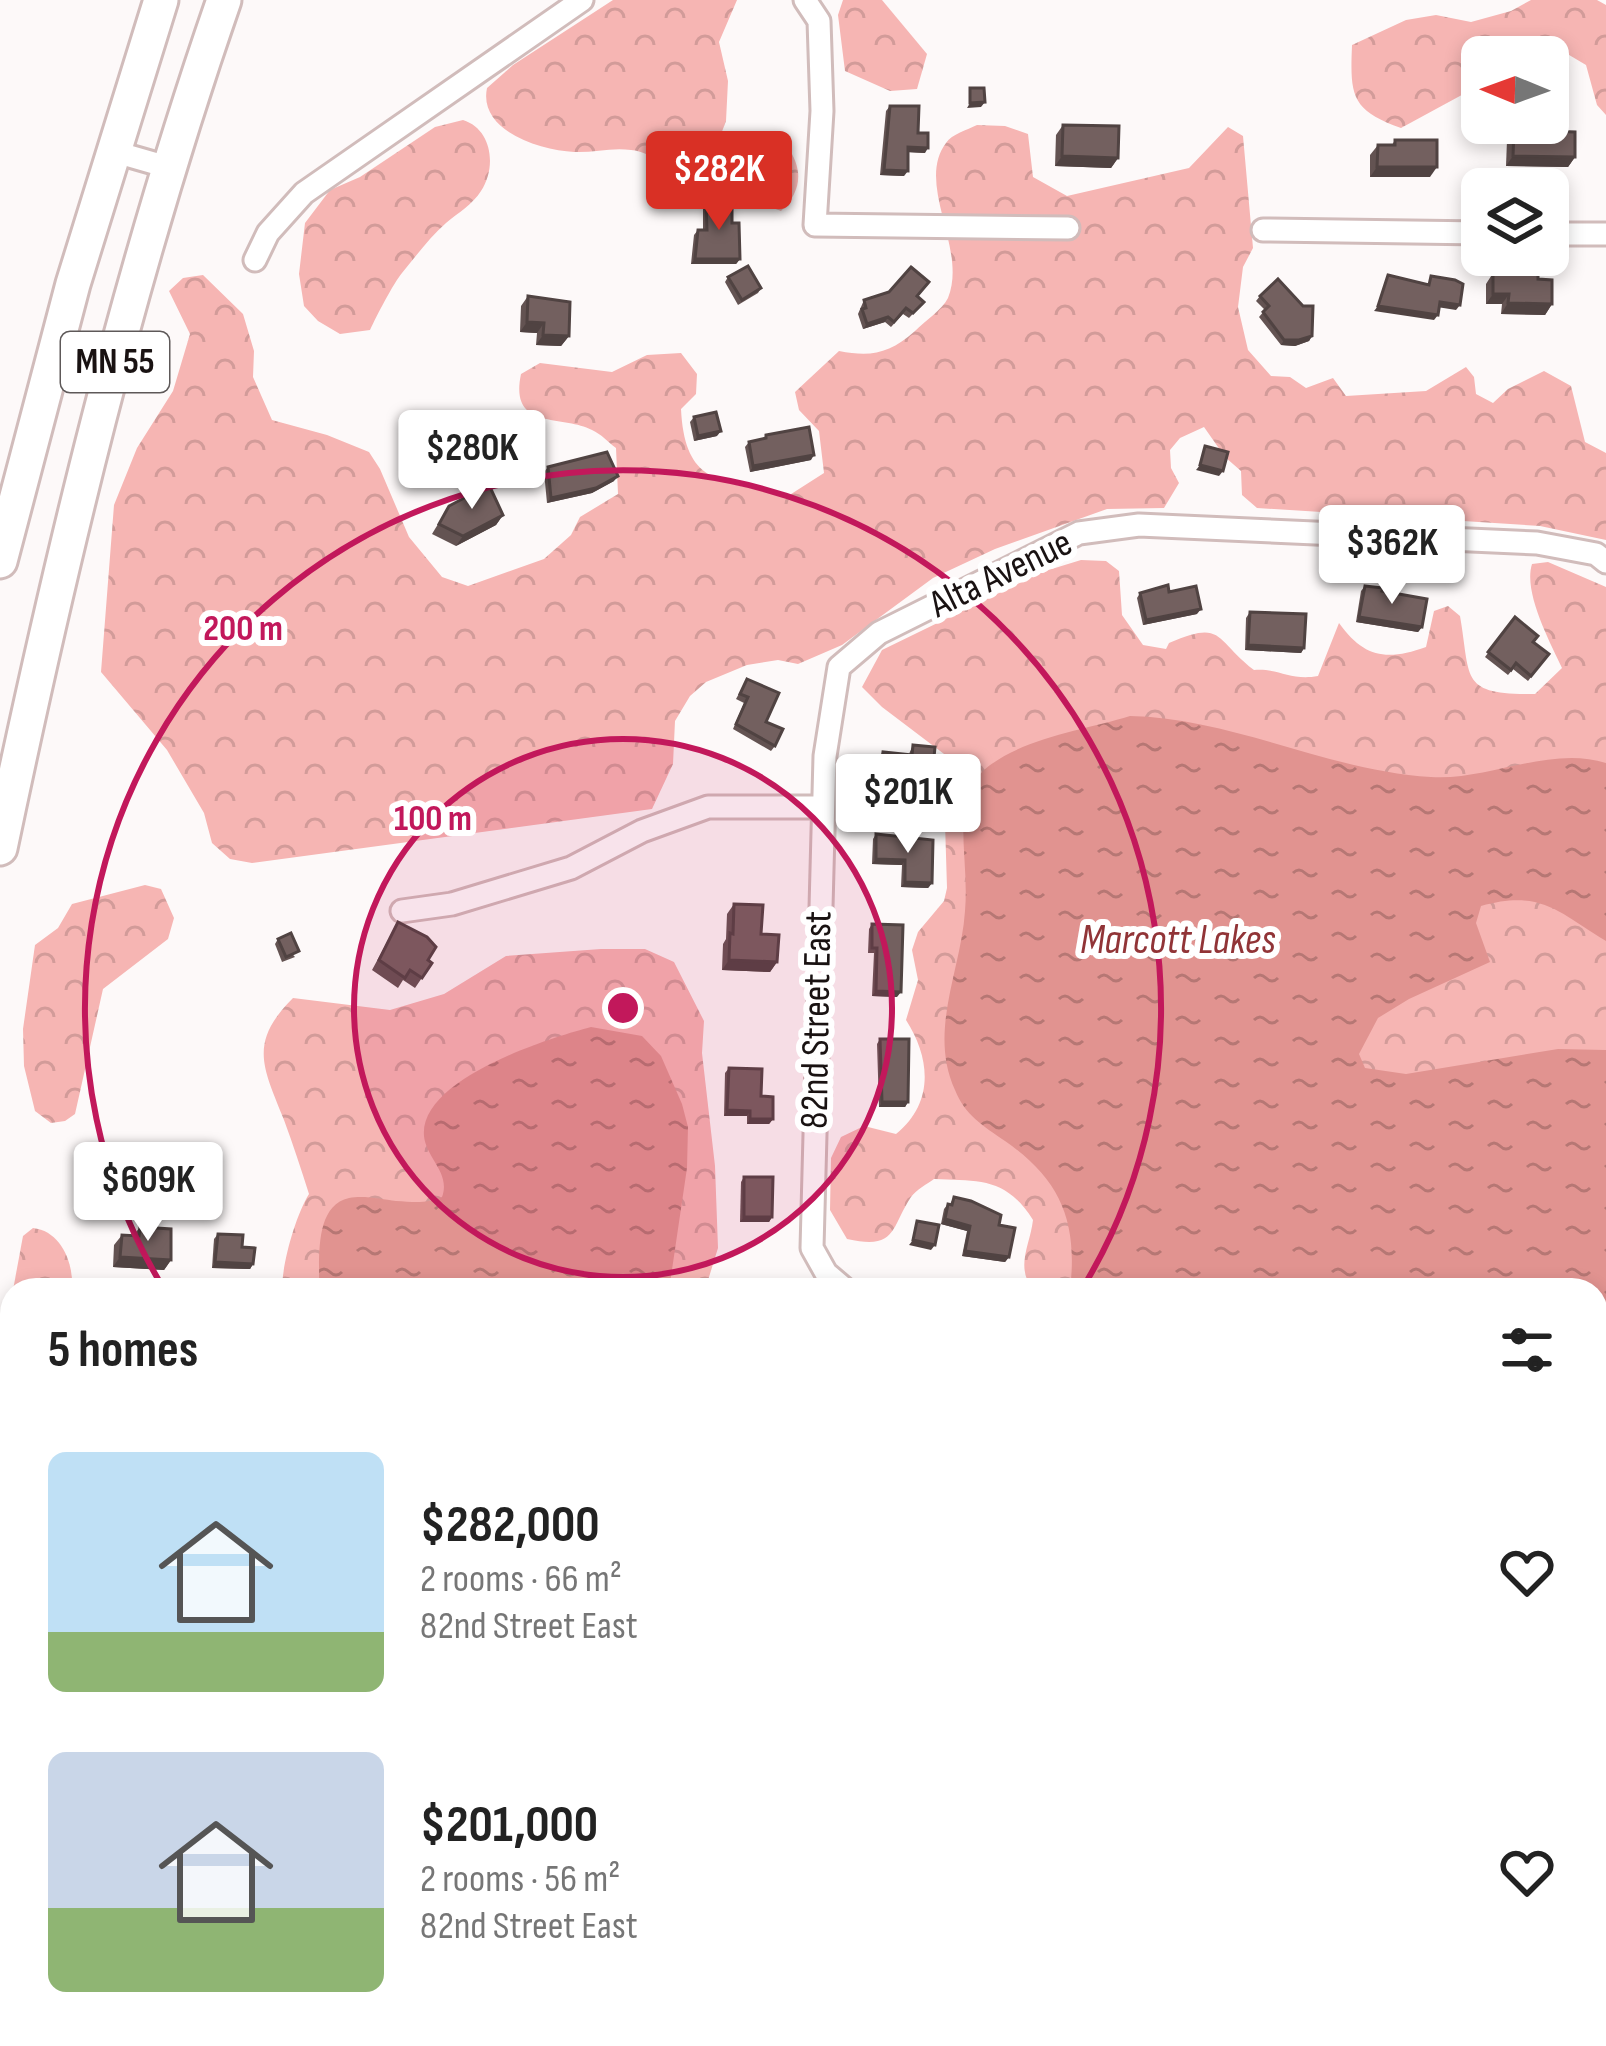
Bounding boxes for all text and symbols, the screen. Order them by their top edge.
north arrow [1461,36,1569,144]
map controls [1461,36,1569,276]
pin: $282K [635,131,803,233]
text: $282K [673,146,765,193]
button: layers [1461,168,1569,276]
road number: MN 55 [61,332,169,392]
pin: $280K [388,410,556,512]
text: $280K [425,425,519,472]
pin: $362K [1308,505,1476,607]
street label: Alta Avenue [921,519,1080,629]
text: $362K [1346,520,1438,567]
text: 200 m [203,608,283,651]
pin: $201K [824,754,992,856]
text: $201K [863,769,953,816]
text: 100 m [394,798,472,841]
street label: 82nd Street East [792,911,842,1129]
water label: Marcott Lakes [1080,915,1276,966]
centre of rings [602,987,644,1029]
pin: $609K [64,1142,232,1244]
text: $609K [101,1157,195,1204]
icon: filters [1494,1317,1560,1383]
text: 5 homes [48,1320,198,1381]
text: $282,000 [420,1495,599,1556]
icon: home [144,1500,288,1644]
icon: heart [1494,1539,1560,1605]
text: 2 rooms · 66 m² [420,1556,622,1603]
text: 82nd Street East [420,1603,638,1650]
text: $201,000 [420,1795,598,1856]
icon: home [144,1800,288,1944]
icon: heart [1494,1839,1560,1905]
text: 2 rooms · 56 m² [420,1856,621,1903]
text: 82nd Street East [420,1903,638,1950]

